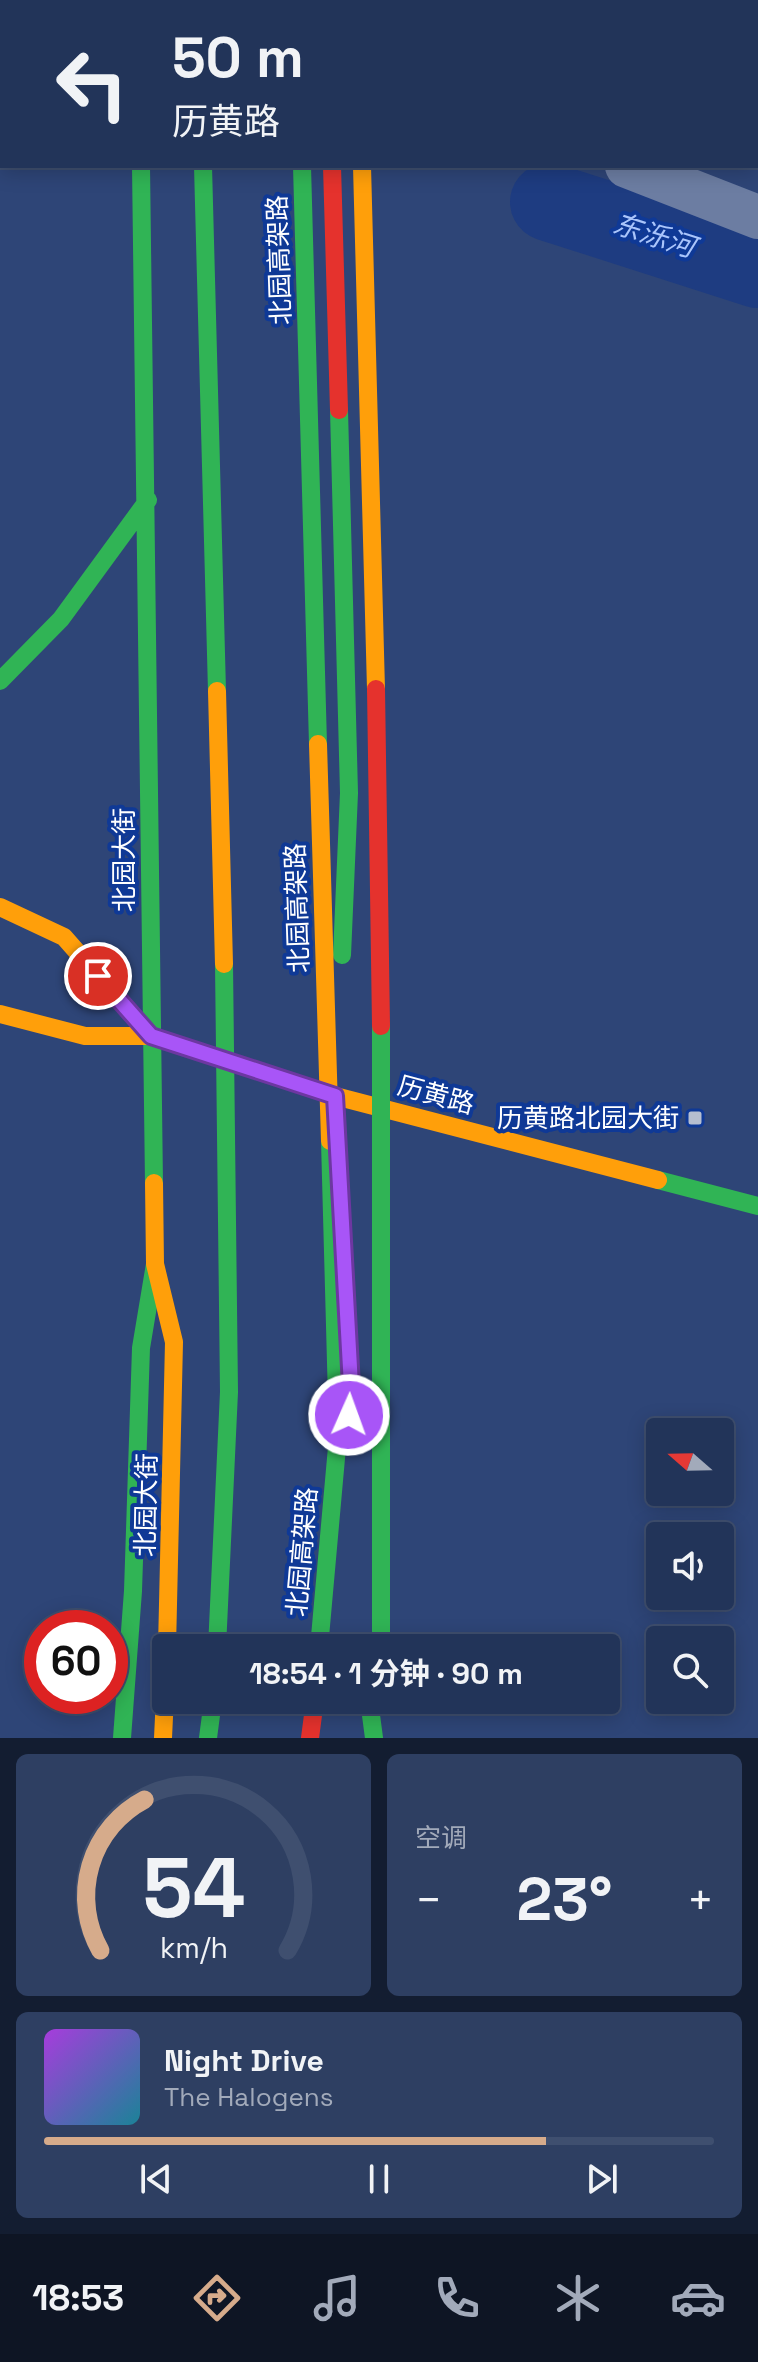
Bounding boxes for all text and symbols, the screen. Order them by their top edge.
text: 50 m [172,22,304,93]
icon: left [40,32,144,136]
text: 历黄路 [172,99,280,145]
street label: 北园高架路 [260,194,298,326]
water label: 东泺河 [608,205,704,267]
street label: 北园大街 [107,808,141,912]
street label: 北园高架路 [278,842,316,974]
pin [64,942,132,1010]
icon: arrive [76,954,120,998]
street label: 历黄路 [394,1068,478,1122]
place label: 历黄路北园大街 [497,1101,679,1135]
marker: 历黄路北园大街 [686,1109,704,1127]
position arrow [307,1373,391,1457]
north arrow [646,1418,734,1506]
map controls [646,1418,734,1714]
street label: 北园大街 [128,1453,164,1557]
street label: 北园高架路 [279,1486,325,1618]
button: sound [646,1522,734,1610]
speed limit sign: 60 [24,1610,128,1714]
button: search [646,1626,734,1714]
text: 18:54 · 1 分钟 · 90 m [249,1654,523,1693]
text: 空调 [415,1821,467,1855]
text: 54 [142,1835,245,1941]
text: 23° [517,1861,612,1938]
text: − [415,1872,442,1928]
text: + [687,1872,714,1928]
text: km/h [159,1930,228,1966]
text: Night Drive [164,2041,324,2080]
text: The Halogens [164,2080,333,2114]
icon: previous [134,2157,178,2201]
icon: pause [357,2157,401,2201]
icon: next [580,2157,624,2201]
icon: directions [189,2270,245,2326]
icon: music [309,2270,365,2326]
icon: phone [429,2270,485,2326]
icon: climate [550,2270,606,2326]
icon: car [670,2270,726,2326]
text: 18:53 [32,2275,124,2321]

